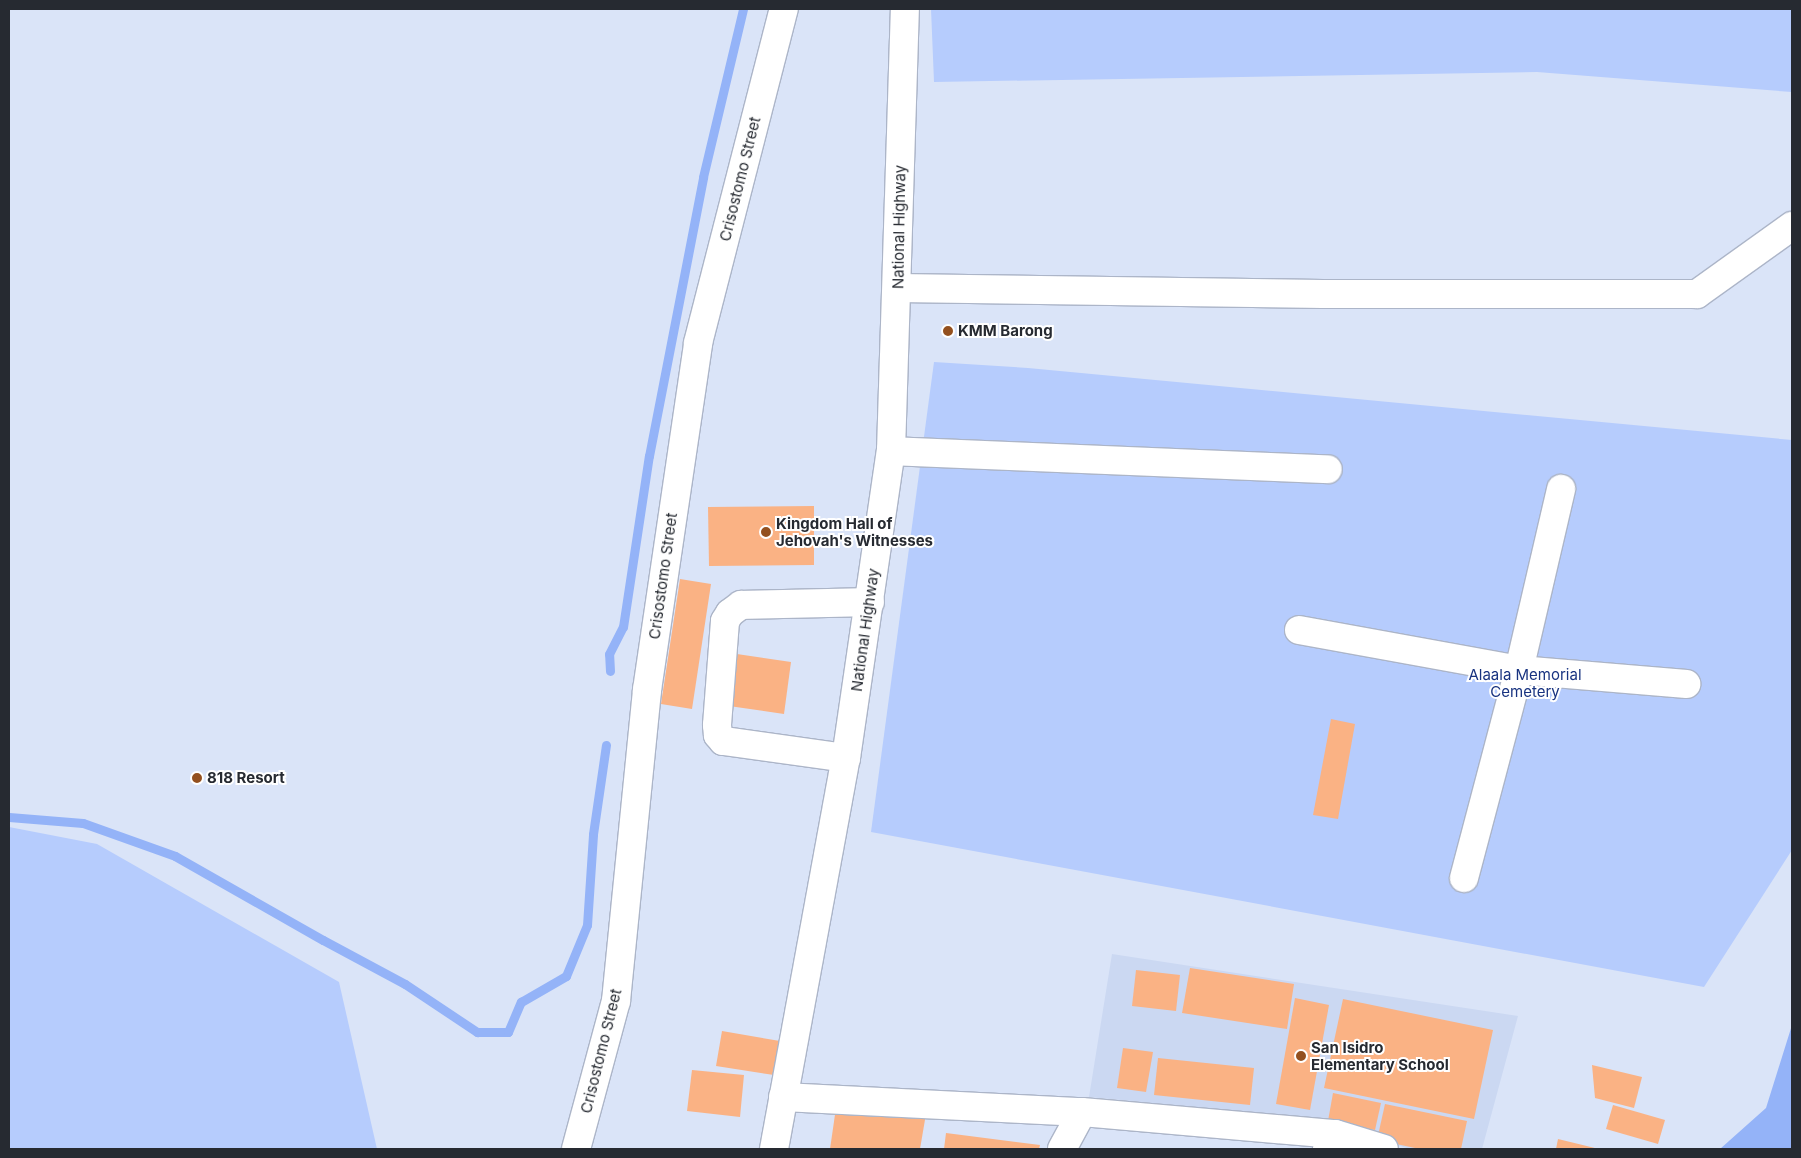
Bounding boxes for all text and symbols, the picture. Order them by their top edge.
street label: Crisostomo Street [716,115,764,243]
street label: National Highway [889,165,909,289]
place label: KMM Barong [958,322,1053,340]
marker: KMM Barong [942,325,954,337]
street label: Crisostomo Street [645,512,681,640]
place label: Kingdom Hall of Jehovah's Witnesses [776,514,933,549]
marker: Kingdom Hall of Jehovah's Witnesses [760,526,772,538]
street label: National Highway [847,567,883,693]
park label: Alaala Memorial Cemetery [1468,665,1582,700]
place label: 818 Resort [207,769,285,787]
marker: 818 Resort [191,772,203,784]
street label: Crisostomo Street [577,987,625,1115]
place label: San Isidro Elementary School [1311,1038,1449,1073]
marker: San Isidro Elementary School [1295,1050,1307,1062]

